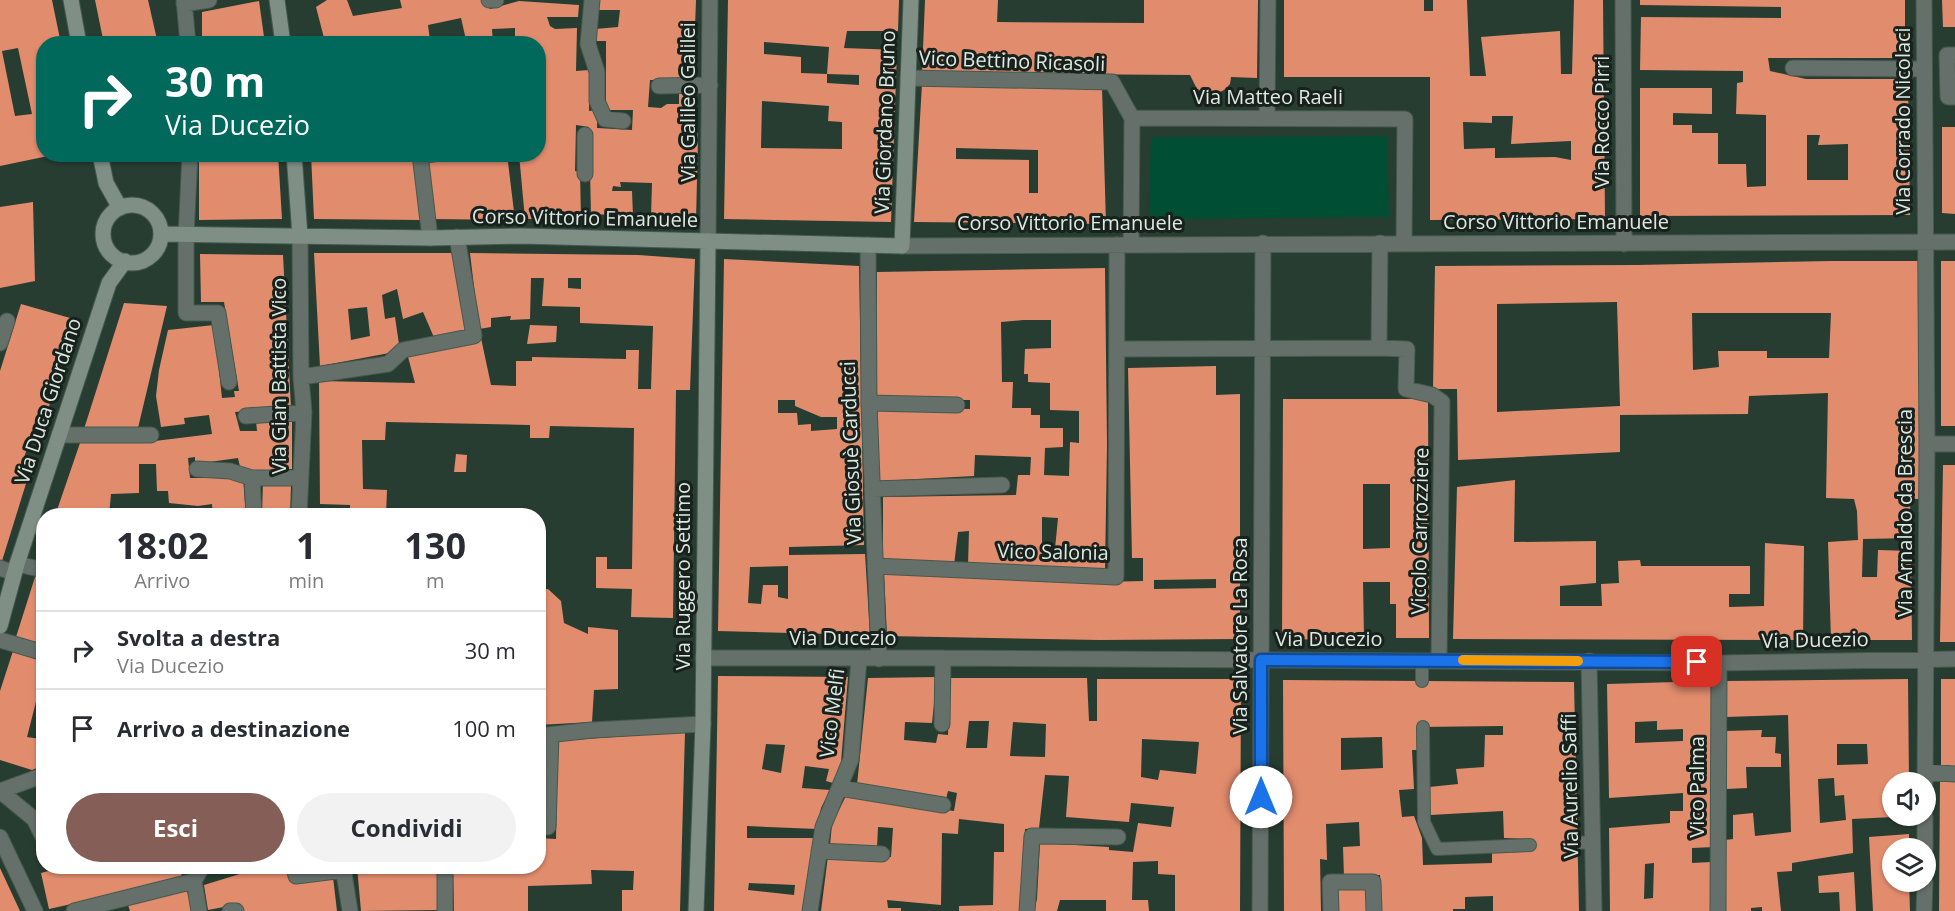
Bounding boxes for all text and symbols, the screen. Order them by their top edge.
street label: Via Galileo Galilei [674,22,701,182]
street label: Via Corrado Nicolaci [1889,27,1916,215]
street label: Via Giordano Bruno [868,30,901,214]
street label: Vico Bettino Ricasoli [918,44,1106,77]
text: 30 m [165,52,265,109]
street label: Via Rocco Pirri [1588,56,1615,188]
icon: right [66,60,144,138]
street label: Via Matteo Raeli [1193,83,1343,110]
text: Via Ducezio [165,106,310,143]
street label: Corso Vittorio Emanuele [472,202,698,233]
street label: Corso Vittorio Emanuele [1443,208,1669,235]
street label: Corso Vittorio Emanuele [957,209,1183,236]
street label: Via Gian Battista Vico [265,278,292,474]
street label: Via Duca Giordano [8,314,87,487]
street label: Via Giosuè Carducci [834,361,867,545]
street label: Via Arnaldo da Brescia [1891,409,1918,617]
street label: Vicolo Carrozziere [1405,447,1434,615]
street label: Via Ruggero Settimo [669,482,696,670]
text: 18:02 [116,521,209,570]
text: 1 [296,521,317,570]
text: 130 [404,521,466,570]
street label: Vico Salonia [997,537,1109,566]
street label: Via Salvatore La Rosa [1226,537,1253,735]
text: Arrivo [134,567,190,594]
text: min [288,567,324,594]
text: m [426,567,444,594]
text: Svolta a destra [117,622,280,652]
street label: Via Ducezio [789,624,897,651]
street label: Via Ducezio [1275,625,1383,652]
street label: Via Ducezio [1761,625,1869,654]
icon: right [66,634,99,667]
text: 30 m [465,635,516,665]
pin [1671,636,1722,687]
icon: arrive [1680,645,1713,678]
text: Via Ducezio [117,652,224,679]
street label: Vico Melfi [813,667,850,759]
icon: arrive [66,712,99,745]
text: Arrivo a destinazione [117,713,350,743]
text: 100 m [452,713,516,743]
street label: Via Aurelio Saffi [1555,713,1584,859]
street label: Vico Palma [1683,736,1710,838]
position arrow [1229,765,1293,829]
map controls [1882,772,1936,892]
button: sound [1882,772,1936,826]
button: Esci [66,793,285,862]
button: Condividi [297,793,516,862]
button: layers [1882,838,1936,892]

